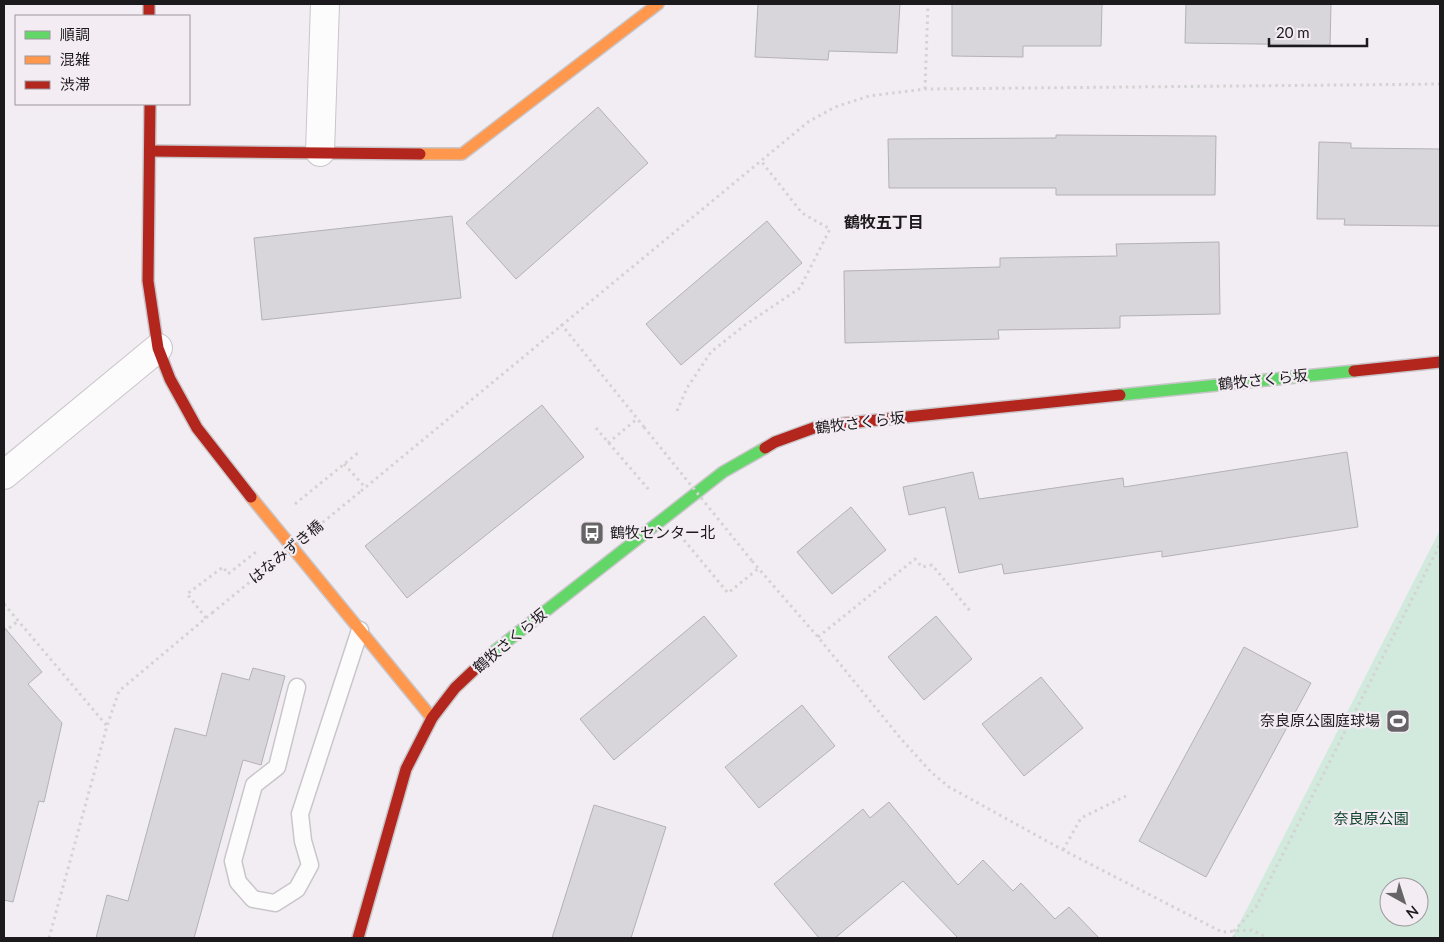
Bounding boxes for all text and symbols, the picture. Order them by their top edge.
legend [15,15,190,105]
scale bar [1269,15,1366,47]
text: 20 m [1276,23,1310,41]
text: 順調 [60,25,90,43]
text: 混雑 [60,50,90,68]
text: 渋滞 [60,75,90,93]
district label: 鶴牧五丁目 [844,212,924,231]
street label: 鶴牧さくら坂 [1217,365,1309,393]
street label: 鶴牧さくら坂 [814,408,906,436]
street label: はなみずき橋 [245,516,326,587]
bus stop icon: 鶴牧センター北 [579,520,605,546]
place label: 鶴牧センター北 [610,523,715,541]
street label: 鶴牧さくら坂 [469,604,550,676]
sports icon: 奈良原公園庭球場 [1385,708,1411,734]
place label: 奈良原公園庭球場 [1260,711,1380,729]
park label: 奈良原公園 [1333,809,1409,827]
north arrow [1379,877,1429,927]
text: N [1403,902,1422,922]

